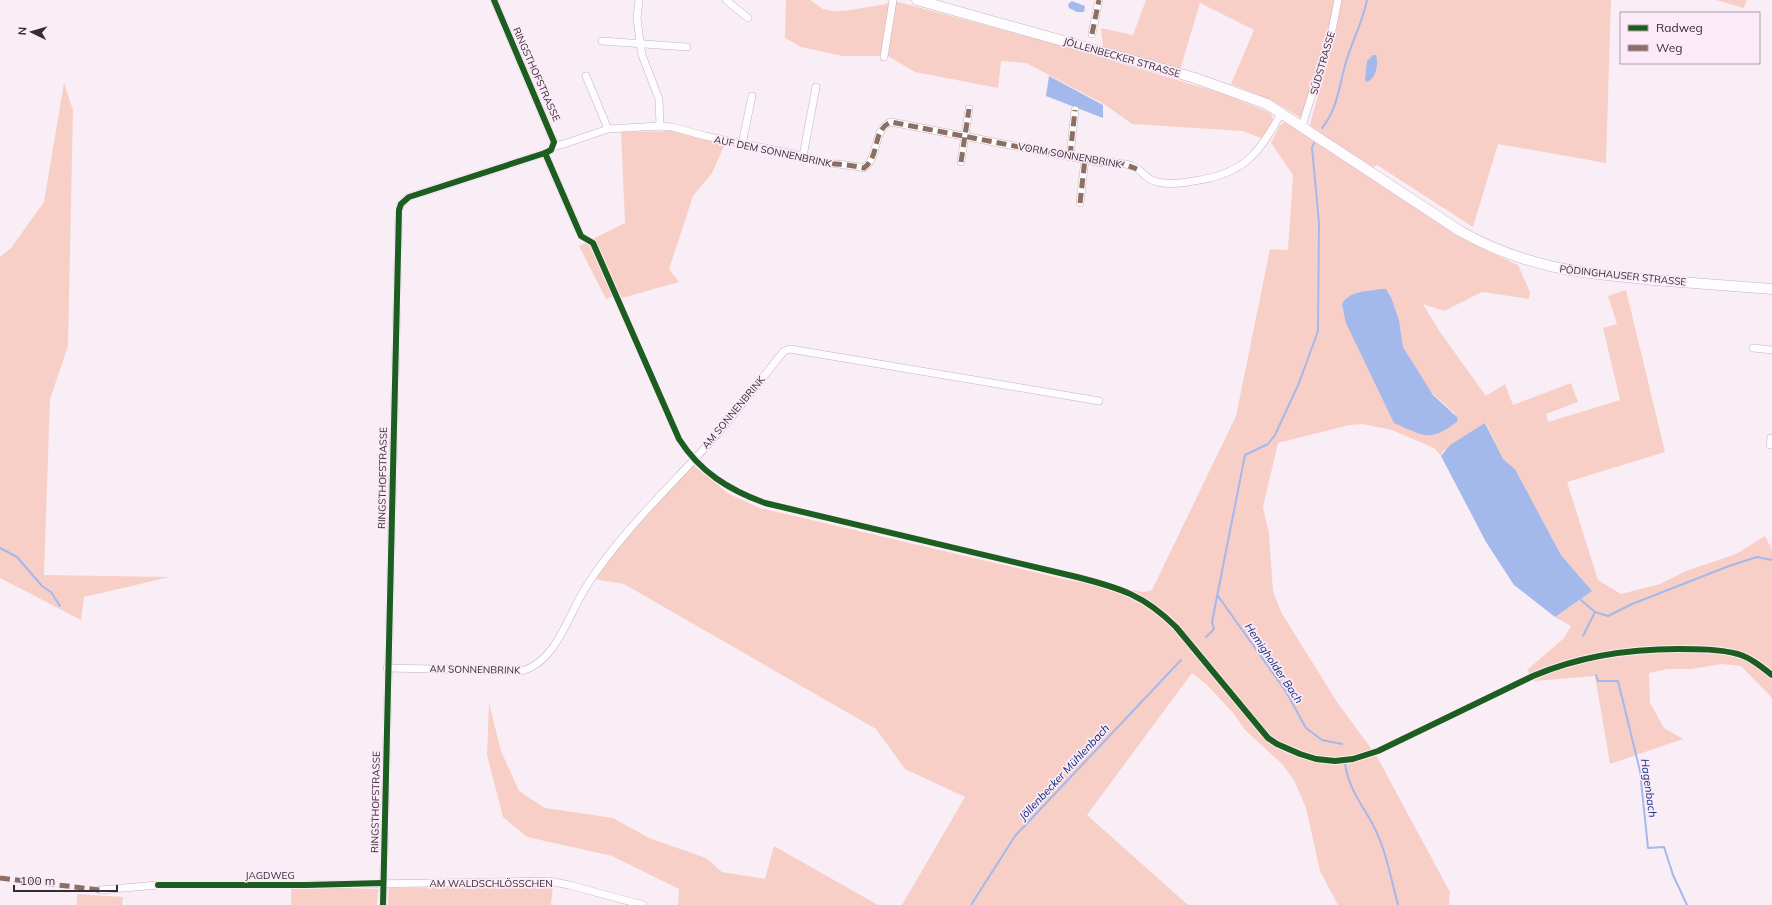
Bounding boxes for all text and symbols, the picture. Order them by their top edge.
north arrow [12,12,52,52]
legend [1620,12,1760,64]
text: Radweg [1656,20,1703,35]
street label: RINGSTHOFSTRASSE [510,25,563,123]
text: N [15,26,29,36]
street label: SÜDSTRASSE [1307,30,1338,96]
street label: JÖLLENBECKER STRASSE [1062,35,1182,80]
text: Weg [1656,40,1682,55]
street label: AUF DEM SONNENBRINK [713,133,833,170]
street label: VORM SONNENBRINK [1017,140,1123,171]
street label: PÖDINGHAUSER STRASSE [1559,262,1687,289]
street label: AM SONNENBRINK [699,373,768,451]
street label: RINGSTHOFSTRASSE [375,427,390,529]
water label: Hemigholder Bach [1242,620,1306,706]
street label: AM SONNENBRINK [429,662,521,677]
water label: Jöllenbecker Mühlenbach [1015,721,1112,824]
street label: RINGSTHOFSTRASSE [368,751,383,853]
water label: Hagenbach [1638,758,1660,818]
scale bar [14,867,117,893]
street label: JAGDWEG [245,869,295,882]
text: 100 m [20,873,55,888]
street label: AM WALDSCHLÖSSCHEN [429,877,553,890]

